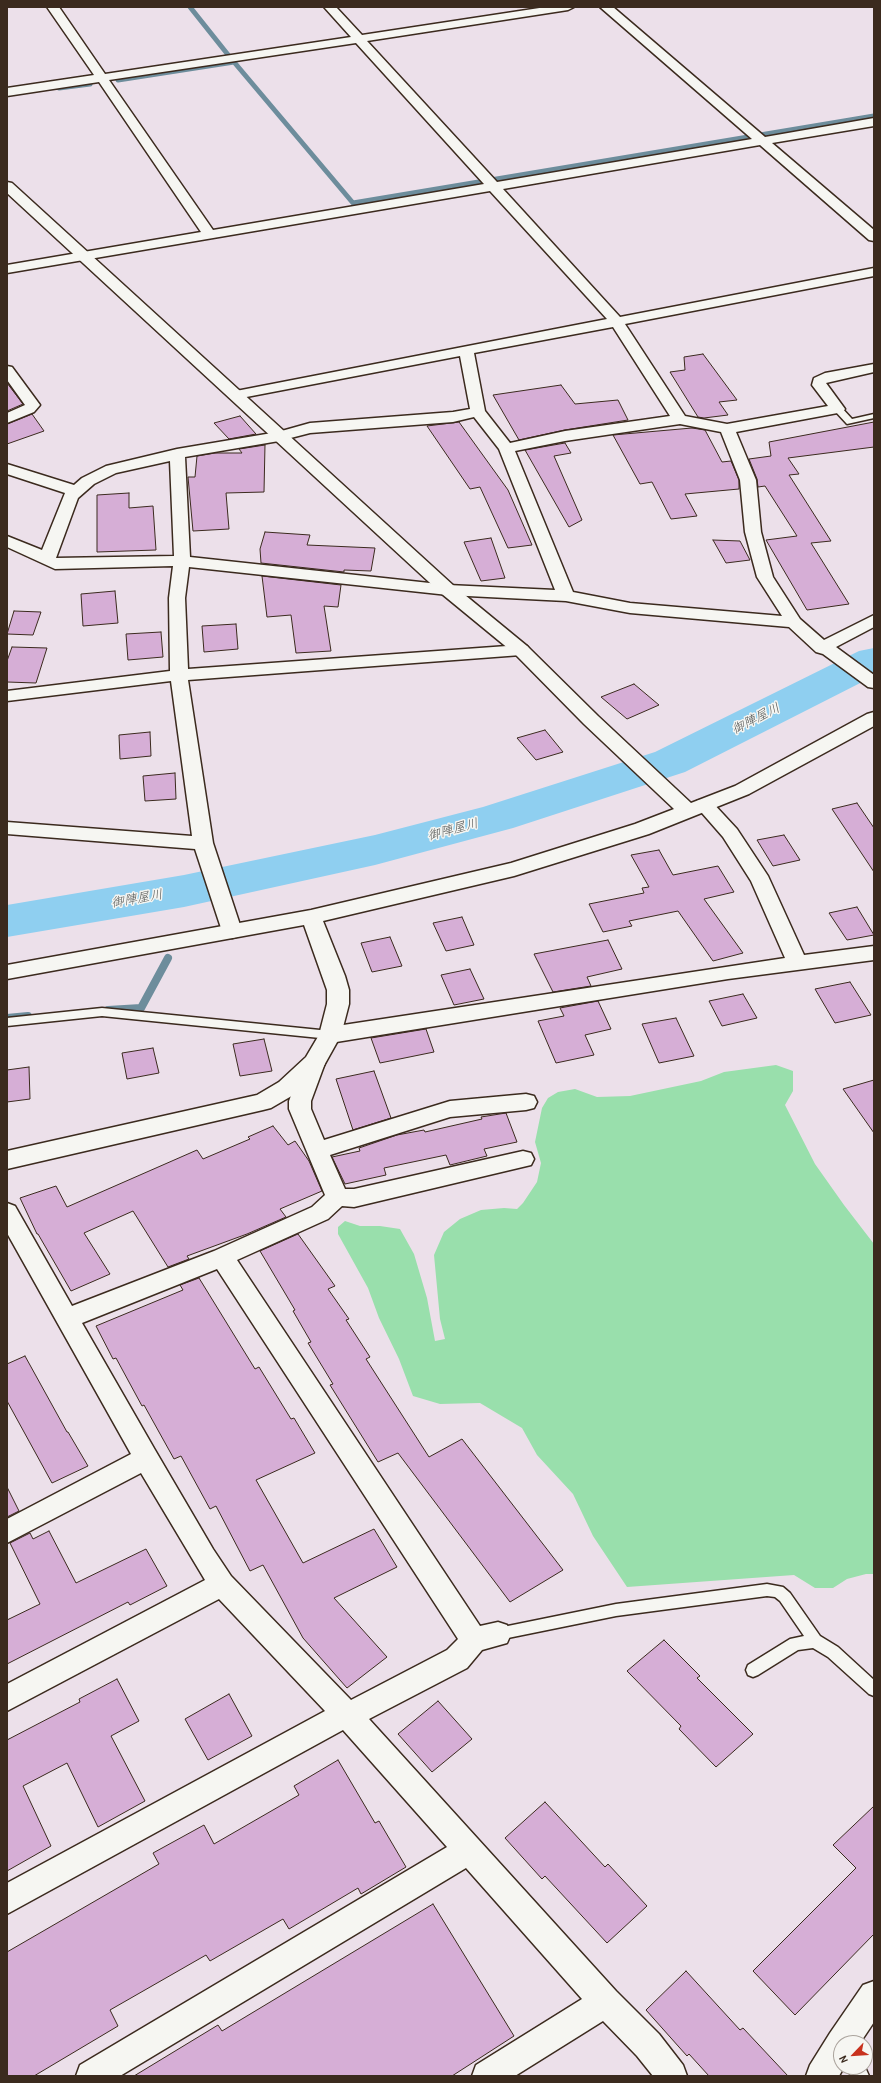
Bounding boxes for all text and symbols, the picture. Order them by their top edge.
water label: 御陣屋川 [729,700,783,738]
water label: 御陣屋川 [426,816,480,844]
water label: 御陣屋川 [110,887,164,911]
north arrow [833,2035,873,2075]
text: N [835,2054,851,2065]

